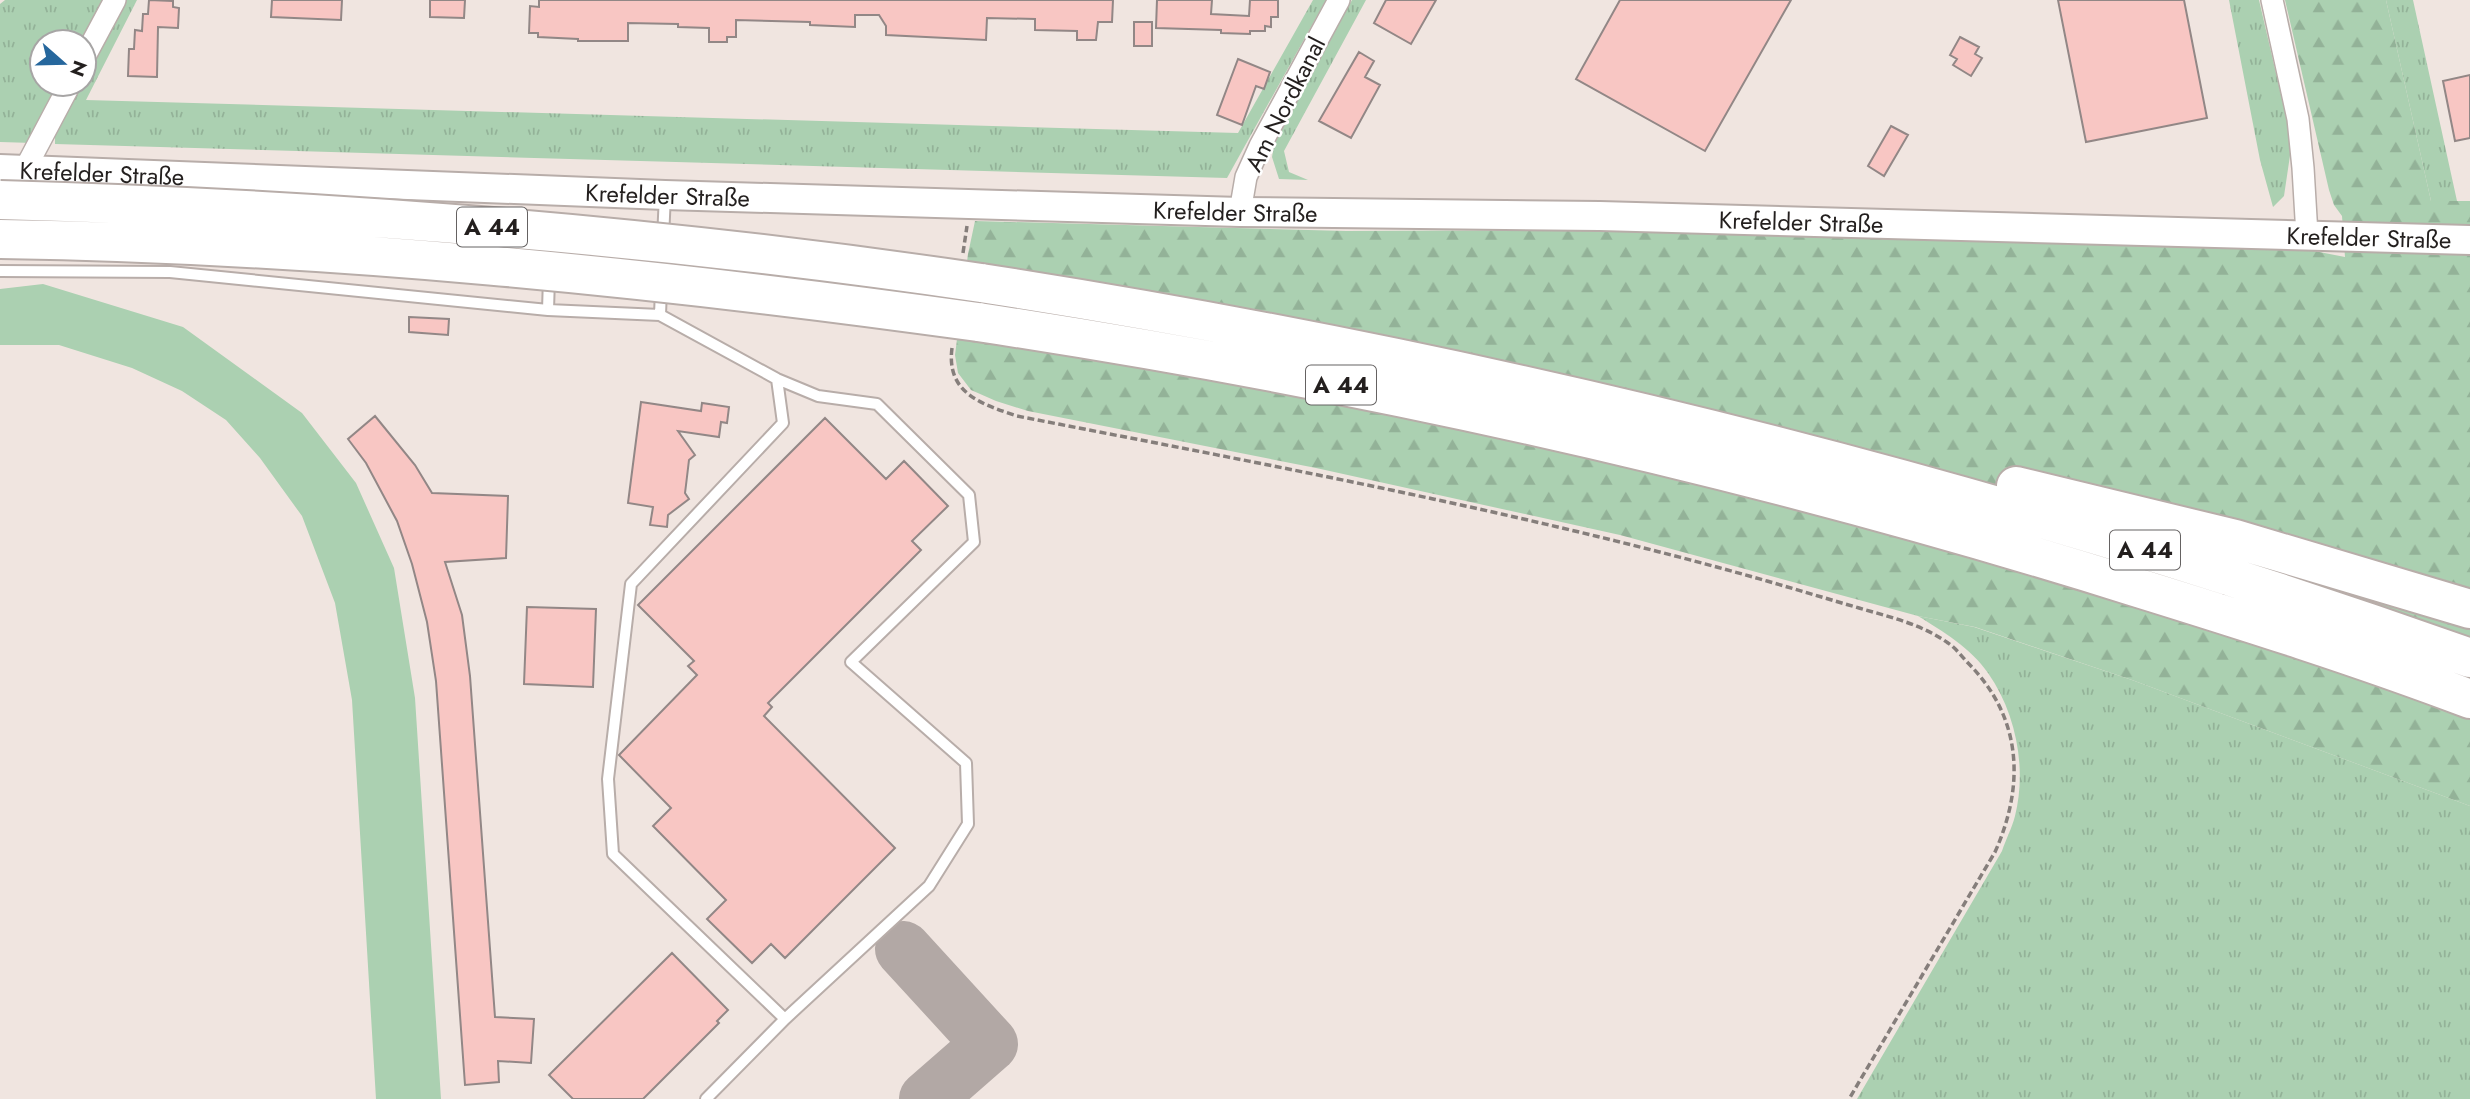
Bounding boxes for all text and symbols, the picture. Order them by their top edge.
north arrow [28,28,98,98]
street label: Am Nordkanal [1236,30,1334,178]
text: N [63,57,94,80]
street label: Krefelder Straße [19,152,185,194]
street label: Krefelder Straße [585,174,750,215]
street label: Krefelder Straße [1152,192,1318,230]
street label: Krefelder Straße [1718,202,1884,241]
road number: A 44 [457,208,527,246]
street label: Krefelder Straße [2286,217,2452,257]
road number: A 44 [1306,366,1376,404]
road number: A 44 [2110,530,2180,570]

